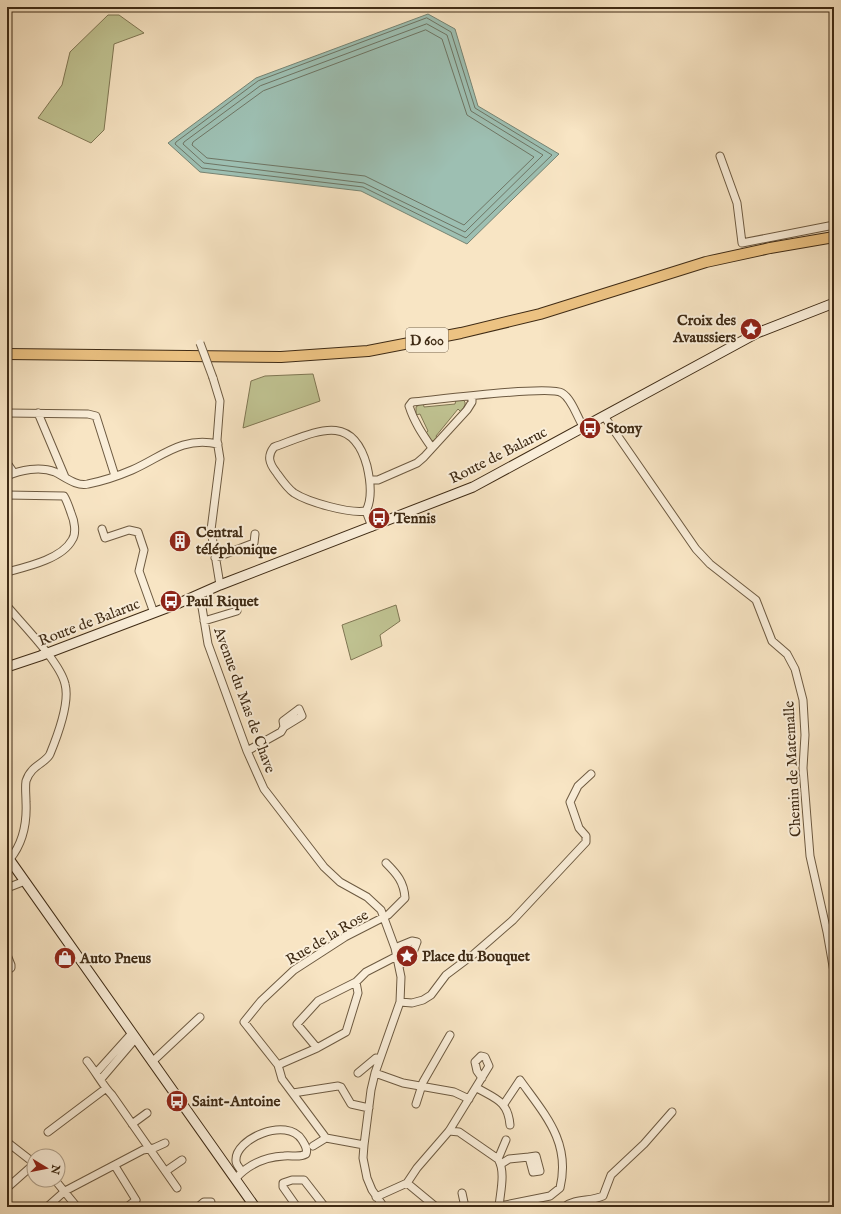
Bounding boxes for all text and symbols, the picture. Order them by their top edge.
place label: Croix des Avaussiers [672,311,737,347]
place icon: Croix des Avaussiers [738,316,764,342]
road number: D 600 [406,328,448,352]
bus stop icon: Stony [577,415,603,441]
place label: Stony [606,419,643,438]
street label: Route de Balaruc [446,423,550,488]
bus stop icon: Tennis [366,505,392,531]
place label: Tennis [393,509,437,528]
place label: Central téléphonique [195,523,277,559]
building icon: Central téléphonique [167,528,193,554]
bus stop icon: Paul Riquet [158,588,184,614]
place label: Paul Riquet [186,592,260,611]
street label: Route de Balaruc [36,594,143,651]
street label: Avenue du Mas de Chave [209,624,280,776]
street label: Chemin de Matemalle [779,700,806,838]
street label: Rue de la Rose [283,905,372,969]
place icon: Place du Bouquet [394,943,420,969]
shop icon: Auto Pneus [52,945,78,971]
place label: Place du Bouquet [422,947,531,966]
place label: Auto Pneus [79,949,152,968]
bus stop icon: Saint-Antoine [164,1088,190,1114]
place label: Saint-Antoine [192,1092,280,1111]
north arrow [26,1148,66,1188]
text: N [47,1163,63,1176]

